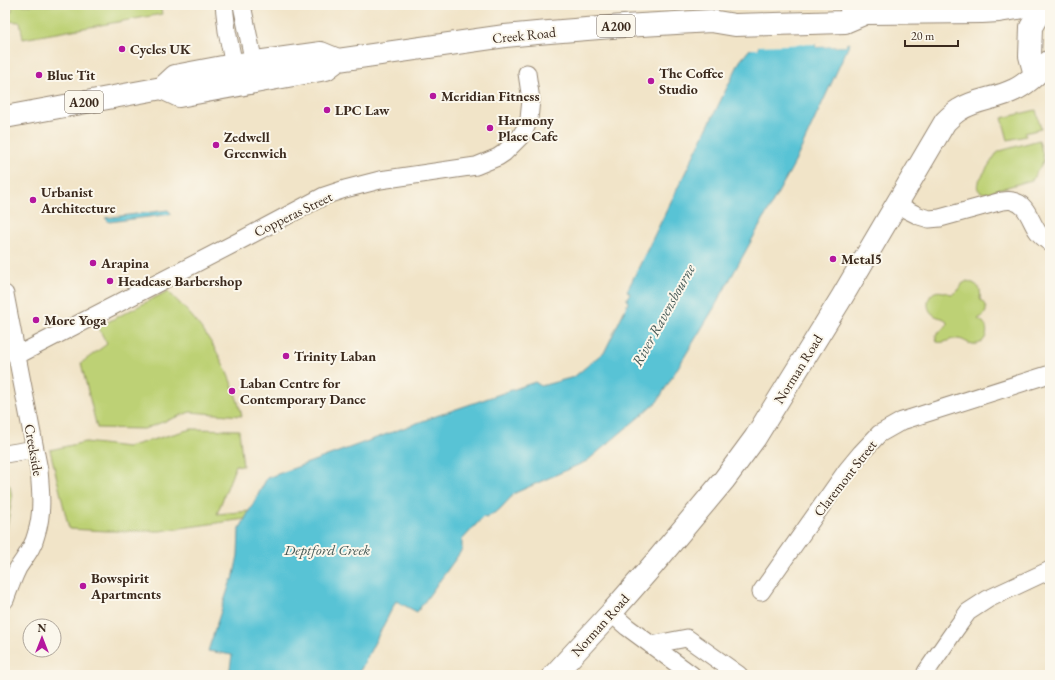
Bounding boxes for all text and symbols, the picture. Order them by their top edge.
road number: A200 [597,15,635,37]
scale bar [905,22,958,48]
street label: Creek Road [491,23,558,47]
text: 20 m [911,28,935,44]
place label: Cycles UK [130,40,191,58]
marker: Cycles UK [117,44,127,54]
place label: The Coffee Studio [659,64,723,98]
place label: Blue Tit [47,66,96,84]
marker: Blue Tit [34,70,44,80]
marker: The Coffee Studio [646,76,656,86]
place label: Meridian Fitness [441,87,539,105]
road number: A200 [65,91,103,113]
marker: Meridian Fitness [428,91,438,101]
place label: LPC Law [335,101,390,119]
marker: LPC Law [322,105,332,115]
place label: Harmony Place Cafe [498,111,558,145]
marker: Harmony Place Cafe [485,123,495,133]
place label: Zedwell Greenwich [224,128,287,162]
marker: Zedwell Greenwich [211,140,221,150]
place label: Urbanist Architecture [40,183,116,217]
street label: Copperas Street [251,187,336,241]
marker: Urbanist Architecture [28,195,38,205]
place label: Metal5 [841,250,882,268]
place label: Arapina [100,254,150,272]
marker: Metal5 [828,254,838,264]
marker: Arapina [88,258,98,268]
water label: River Ravensbourne [627,260,699,369]
place label: Headcase Barbershop [118,272,242,290]
marker: Headcase Barbershop [105,276,115,286]
place label: More Yoga [44,311,107,329]
marker: More Yoga [31,315,41,325]
street label: Norman Road [770,330,827,407]
place label: Trinity Laban [294,347,376,365]
marker: Trinity Laban [281,351,291,361]
place label: Laban Centre for Contemporary Dance [240,374,366,408]
marker: Laban Centre for Contemporary Dance [227,386,237,396]
street label: Creekside [21,423,48,478]
street label: Claremont Street [810,436,881,520]
water label: Deptford Creek [283,540,370,559]
place label: Bowspirit Apartments [90,569,161,603]
marker: Bowspirit Apartments [78,581,88,591]
street label: Norman Road [567,589,634,660]
north arrow [22,618,62,658]
text: N [38,621,47,635]

